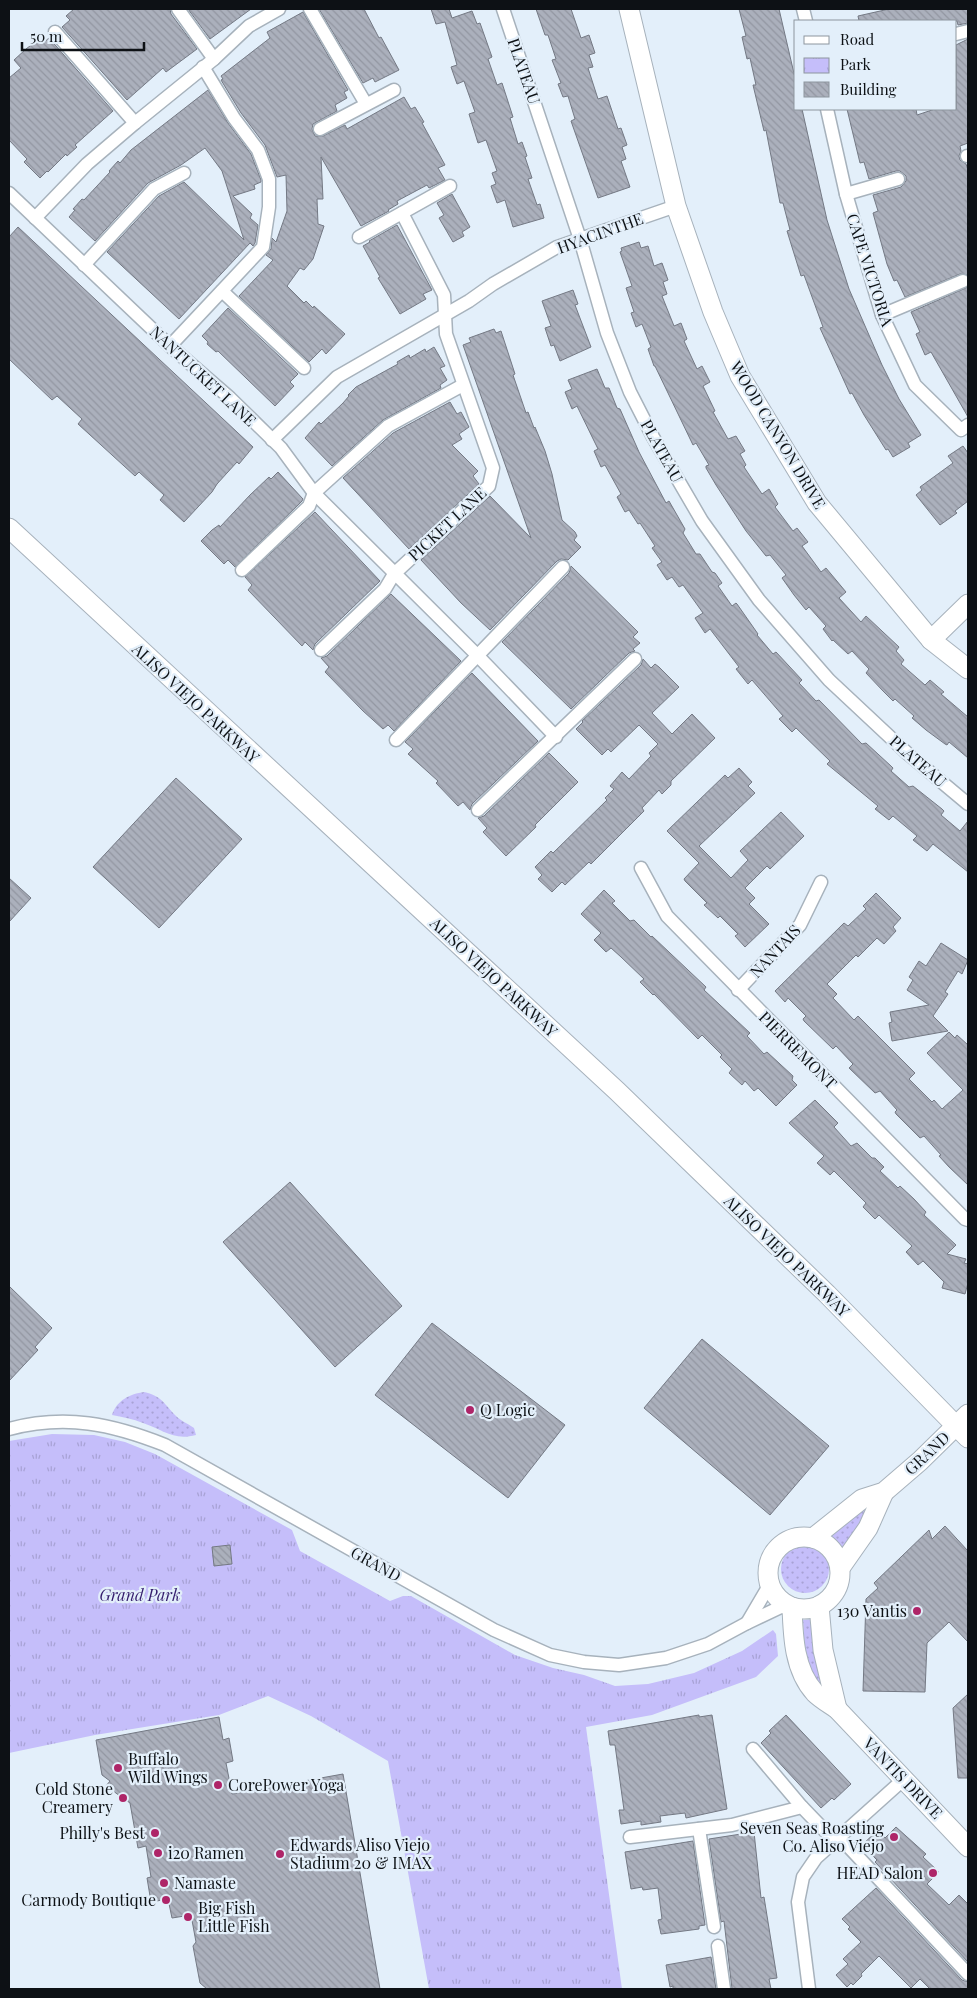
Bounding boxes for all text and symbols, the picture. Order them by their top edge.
scale bar [22,20,145,52]
legend [794,20,957,110]
text: 50 m [30,26,63,46]
text: Road [840,29,874,49]
street label: PLATEAU [503,35,546,107]
text: Park [840,54,872,74]
text: Building [840,79,897,99]
street label: HYACINTHE [554,207,646,258]
street label: CAPE VICTORIA [842,211,899,330]
street label: NANTUCKET LANE [146,321,261,430]
street label: WOOD CANYON DRIVE [726,356,831,512]
street label: PLATEAU [637,416,688,486]
street label: PICKET LANE [403,482,490,565]
street label: ALISO VIEJO PARKWAY [128,638,265,767]
street label: PLATEAU [886,730,951,791]
street label: ALISO VIEJO PARKWAY [426,912,563,1041]
street label: NANTAIS [745,920,805,982]
street label: PIERREMONT [755,1006,842,1093]
street label: ALISO VIEJO PARKWAY [720,1190,855,1321]
place label: Q Logic [480,1399,535,1420]
marker: Q Logic [464,1404,476,1416]
street label: GRAND [900,1426,954,1479]
street label: GRAND [347,1541,405,1586]
park label: Grand Park [100,1584,180,1605]
place label: 130 Vantis [837,1600,907,1621]
marker: 130 Vantis [911,1605,923,1617]
street label: VANTIS DRIVE [859,1732,947,1823]
place label: Buffalo Wild Wings [127,1748,208,1787]
marker: Buffalo Wild Wings [112,1762,124,1774]
place label: CorePower Yoga [228,1774,344,1795]
place label: Cold Stone Creamery [35,1778,113,1817]
marker: CorePower Yoga [212,1779,224,1791]
marker: Cold Stone Creamery [117,1792,129,1804]
place label: Seven Seas Roasting Co. Aliso Viejo [740,1817,885,1856]
place label: Philly's Best [59,1822,145,1843]
marker: Philly's Best [149,1827,161,1839]
marker: Seven Seas Roasting Co. Aliso Viejo [888,1831,900,1843]
place label: Edwards Aliso Viejo Stadium 20 & IMAX [290,1834,433,1873]
place label: i20 Ramen [168,1842,245,1863]
marker: i20 Ramen [152,1847,164,1859]
marker: Edwards Aliso Viejo Stadium 20 & IMAX [274,1848,286,1860]
place label: HEAD Salon [836,1862,923,1883]
marker: HEAD Salon [927,1867,939,1879]
place label: Namaste [174,1872,236,1893]
marker: Namaste [158,1877,170,1889]
place label: Carmody Boutique [21,1889,156,1910]
marker: Carmody Boutique [160,1894,172,1906]
place label: Big Fish Little Fish [198,1897,270,1936]
marker: Big Fish Little Fish [182,1911,194,1923]

